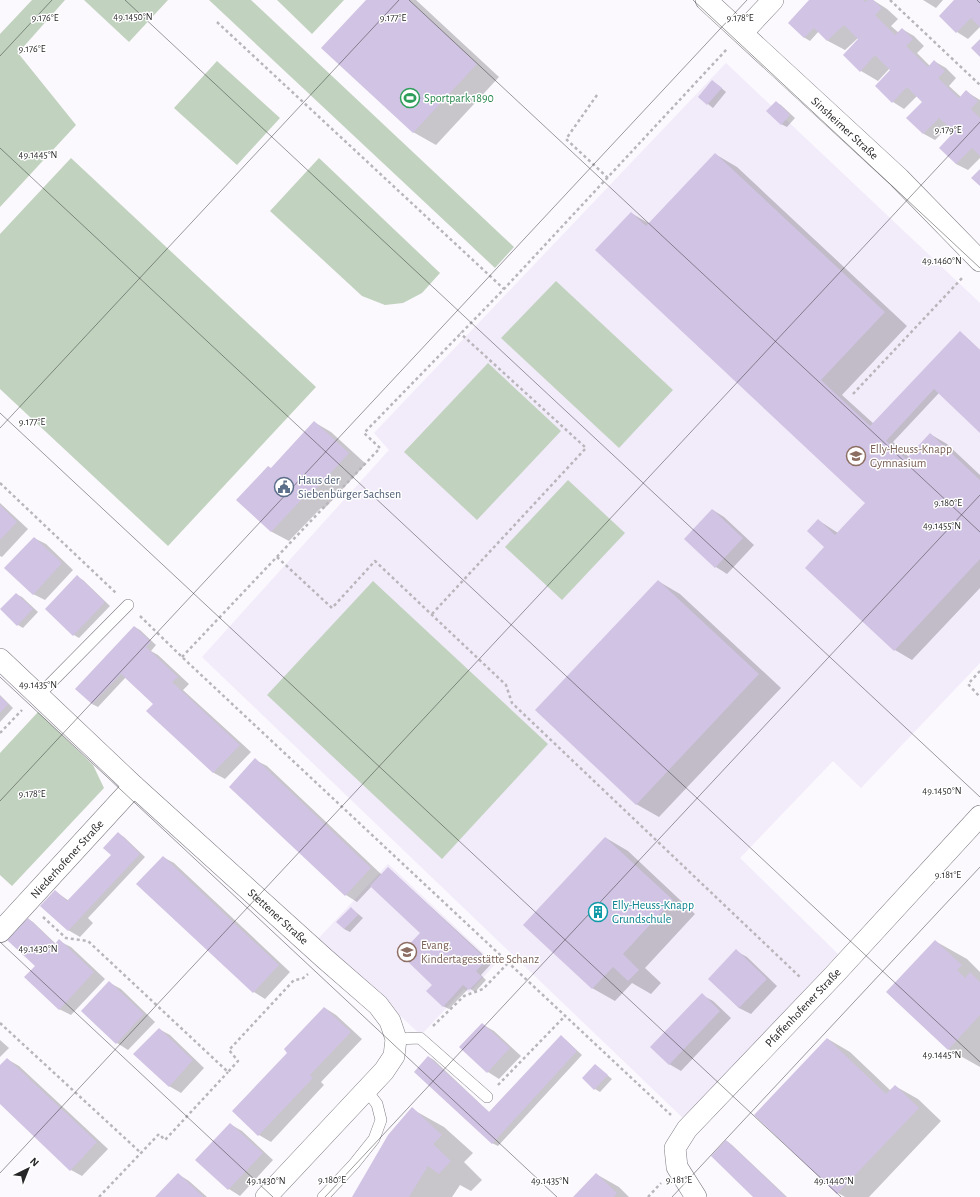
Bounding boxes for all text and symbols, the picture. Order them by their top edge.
text: 49.1450°N [113,12,153,22]
text: 9.176°E [31,13,59,23]
text: 9.177°E [380,13,406,23]
text: 9.178°E [726,13,754,23]
text: 9.176°E [18,44,46,54]
sports icon: Sportpark 1890 [399,87,421,109]
place label: Sportpark 1890 [424,92,494,104]
street label: Sinsheimer Straße [809,95,881,162]
text: 9.179°E [934,125,962,135]
text: 49.1445°N [19,150,57,160]
text: 49.1460°N [922,256,962,266]
text: 9.177°E [19,417,45,427]
place label: Elly-Heuss-Knapp Gymnasium [870,443,952,470]
school or university icon: Elly-Heuss-Knapp Gymnasium [845,445,867,467]
place label: Haus der Siebenbürger Sachsen [298,474,401,500]
public building icon: Haus der Siebenbürger Sachsen [273,476,295,498]
text: 9.180°E [934,498,962,508]
text: 49.1455°N [923,521,961,531]
text: 49.1435°N [19,680,57,690]
text: 49.1450°N [922,786,962,796]
text: 9.178°E [18,789,46,799]
street label: Niederhofener Straße [28,817,106,901]
text: 9.181°E [935,870,961,880]
street label: Stettener Straße [246,886,311,947]
place label: Elly-Heuss-Knapp Grundschule [612,899,694,925]
building icon: Elly-Heuss-Knapp Grundschule [587,901,609,923]
place label: Evang. Kindertagesstätte Schanz [421,939,539,965]
school or university icon: Evang. Kindertagesstätte Schanz [396,941,418,963]
text: 49.1430°N [18,944,58,954]
street label: Pfaffenhofener Straße [763,966,843,1049]
text: 49.1445°N [923,1050,961,1060]
north arrow [8,1149,48,1189]
text: N [28,1155,41,1169]
text: 9.180°E [318,1175,346,1185]
text: 9.181°E [666,1175,692,1185]
text: 49.1430°N [246,1176,286,1186]
text: 49.1435°N [531,1176,569,1186]
text: 49.1440°N [814,1176,854,1186]

